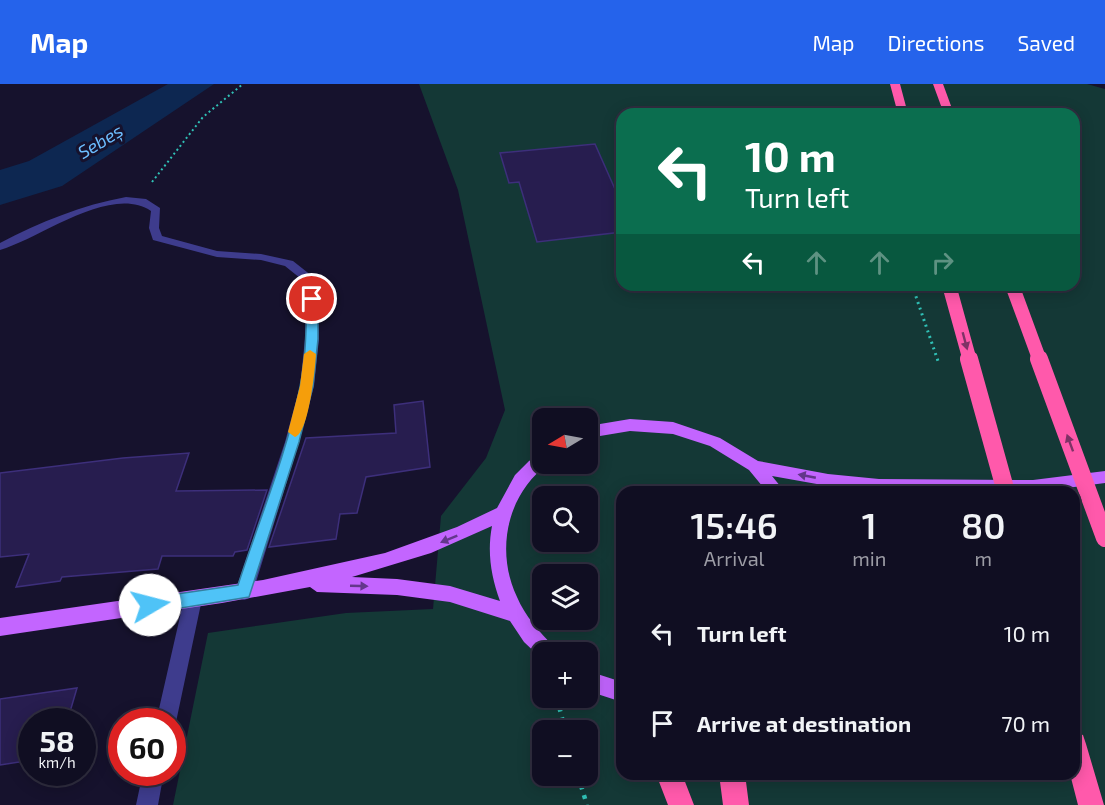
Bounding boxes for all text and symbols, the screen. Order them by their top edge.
text: Map [30,25,88,59]
text: Map [812,30,855,55]
text: Directions [888,30,984,55]
text: Saved [1017,30,1075,55]
water label: Sebeș [73,119,127,164]
text: 10 m [745,130,836,180]
icon: left [646,132,724,210]
text: Turn left [745,181,849,213]
icon: left [737,246,770,279]
icon: ahead [800,246,833,279]
icon: ahead [863,246,896,279]
icon: right [926,246,959,279]
pin [286,273,337,324]
icon: arrive [295,282,328,315]
one-way arrow [961,333,970,351]
north arrow [532,408,598,474]
map controls [532,408,598,786]
one-way arrow [1065,434,1075,452]
one-way arrow [797,471,816,480]
button: search [532,486,598,552]
text: 15:46 [691,503,778,546]
text: 1 [862,503,877,546]
text: 80 [961,503,1005,546]
one-way arrow [440,535,458,545]
text: Arrival [704,546,765,570]
text: min [852,546,886,570]
text: m [974,546,992,570]
button: layers [532,564,598,630]
position arrow [118,573,182,637]
one-way arrow [349,581,368,590]
icon: left [646,617,679,650]
text: Turn left [697,620,786,646]
text: 10 m [1004,620,1050,646]
button: + [532,642,598,708]
icon: arrive [646,707,679,740]
speed limit sign: 60 [108,708,186,786]
text: Arrive at destination [697,710,911,736]
text: 70 m [1001,710,1050,736]
button: − [532,720,598,786]
text: 58 [39,722,75,758]
text: km/h [38,753,76,771]

